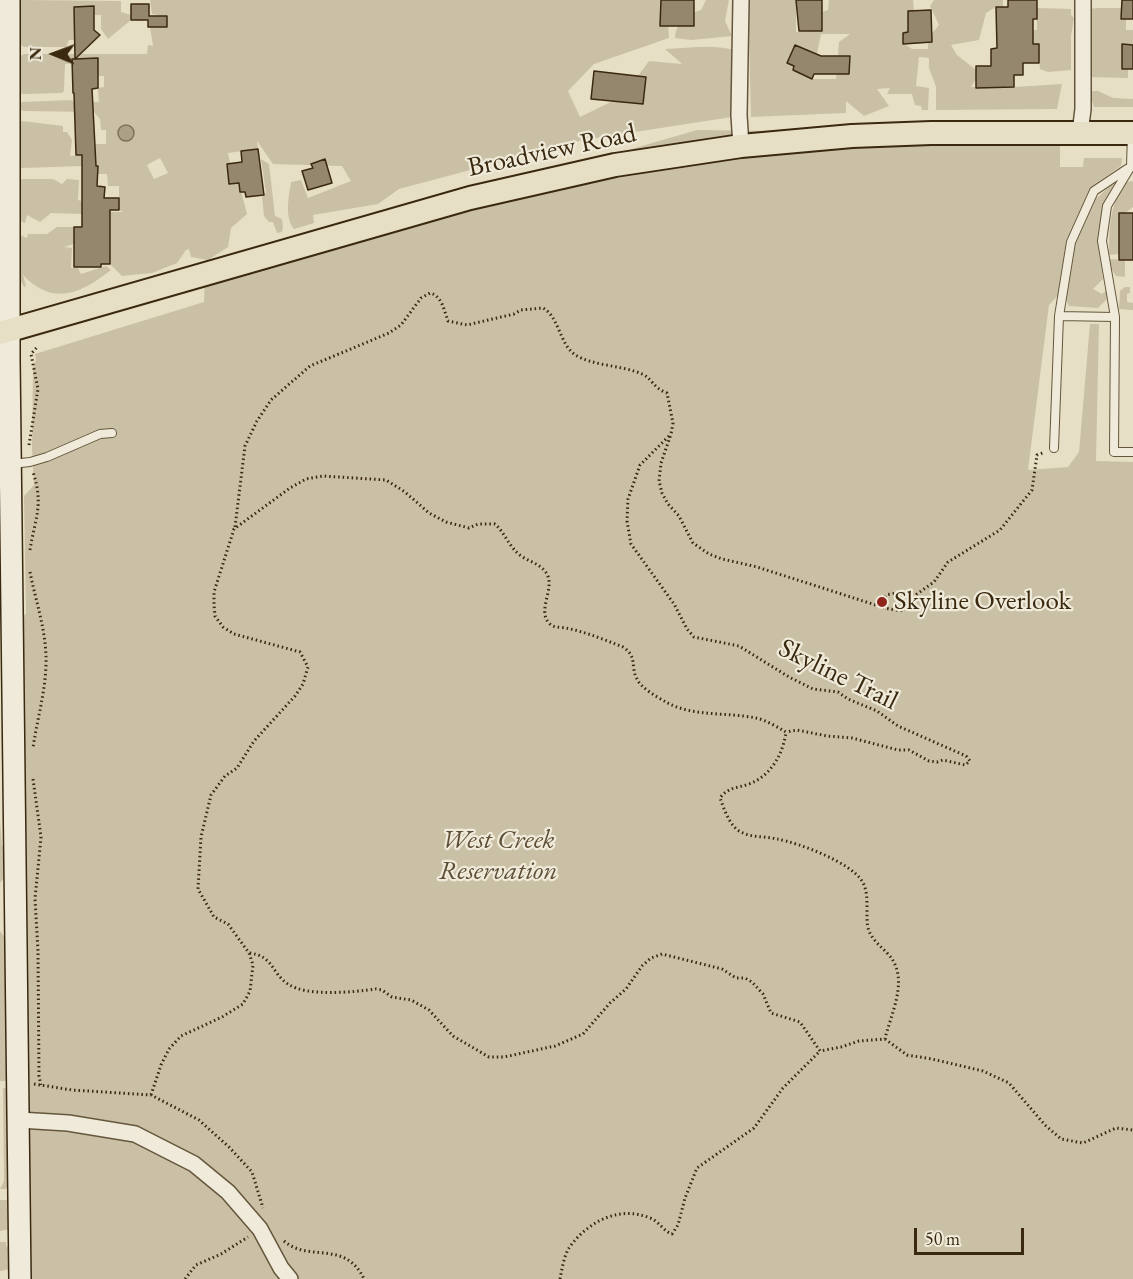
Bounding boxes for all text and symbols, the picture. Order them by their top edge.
north arrow [24,24,84,84]
text: N [25,47,46,60]
street label: Broadview Road [465,117,639,185]
place label: Skyline Overlook [894,586,1071,618]
marker: Skyline Overlook [875,595,889,609]
street label: Skyline Trail [773,632,903,718]
park label: West Creek Reservation [439,825,557,888]
scale bar [917,1216,1026,1254]
text: 50 m [925,1227,960,1250]

